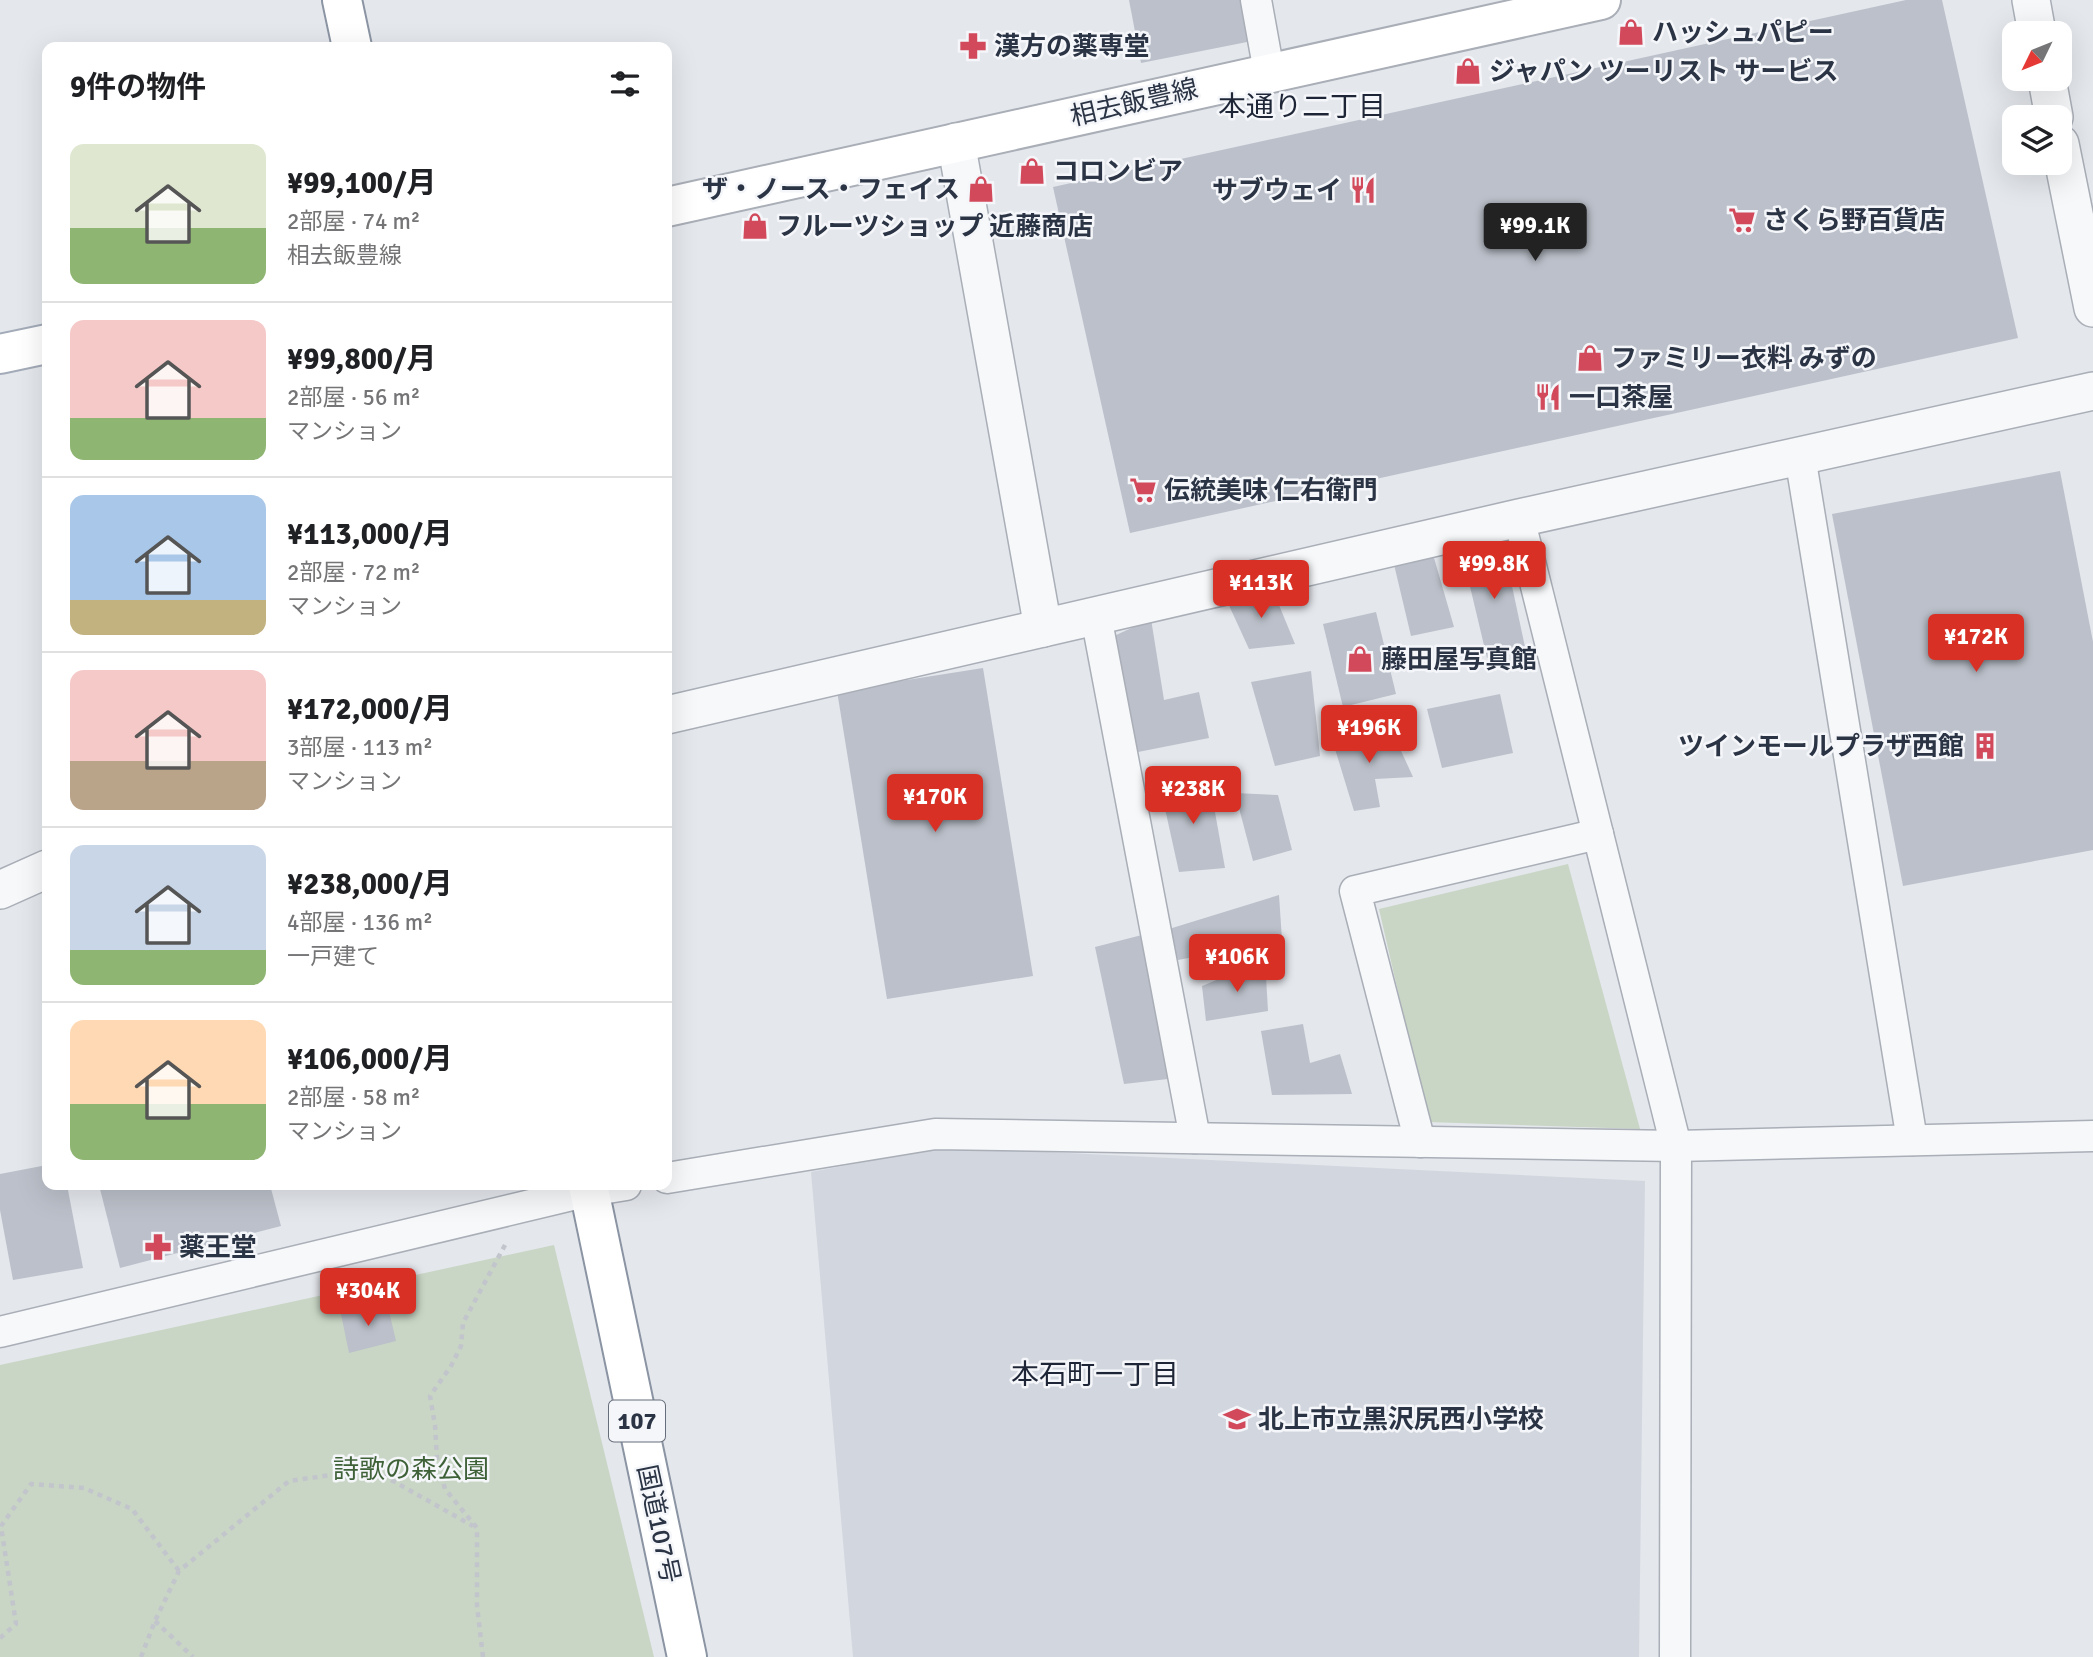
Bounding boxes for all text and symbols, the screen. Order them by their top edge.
shop icon: ハッシュパピー [1616,17,1646,47]
place label: ハッシュパピー [1652,17,1834,49]
north arrow [2002,21,2072,91]
map controls [2002,21,2072,175]
pharmacy icon: 漢方の薬専堂 [958,31,988,61]
place label: 漢方の薬専堂 [994,31,1150,63]
shop icon: ジャパン ツーリスト サービス [1453,56,1483,86]
place label: ジャパン ツーリスト サービス [1489,56,1838,88]
icon: filters [606,65,644,103]
text: 9件の物件 [70,69,206,106]
street label: 相去飯豊線 [1067,73,1201,133]
district label: 本通り二丁目 [1218,90,1386,124]
button: layers [2002,105,2072,175]
shop icon: コロンビア [1017,156,1047,186]
place label: コロンビア [1053,156,1183,188]
text: ¥99,100/月 [287,165,437,202]
icon: home [126,172,210,256]
place label: ザ・ノース・フェイス [702,174,960,206]
shop icon: ザ・ノース・フェイス [966,174,996,204]
place label: サブウェイ [1212,175,1342,207]
restaurant icon: サブウェイ [1348,175,1378,205]
pin: ¥99.1K [1478,204,1592,263]
supermarket icon: さくら野百貨店 [1727,205,1757,235]
place label: さくら野百貨店 [1763,205,1945,237]
text: 2部屋 · 74 m² [287,207,420,236]
shop icon: フルーツショップ 近藤商店 [740,211,770,241]
place label: フルーツショップ 近藤商店 [776,211,1093,243]
text: ¥99.1K [1500,211,1570,240]
text: 相去飯豊線 [287,241,402,270]
text: ¥99,800/月 [287,341,437,378]
shop icon: ファミリー衣料 みずの [1575,343,1605,373]
place label: ファミリー衣料 みずの [1611,343,1877,375]
icon: home [126,348,210,432]
restaurant icon: 一口茶屋 [1533,382,1563,412]
place label: 一口茶屋 [1569,382,1673,414]
text: 2部屋 · 56 m² [287,383,420,412]
text: マンション [287,417,402,446]
supermarket icon: 伝統美味 仁右衛門 [1128,475,1158,505]
place label: 伝統美味 仁右衛門 [1164,475,1378,507]
text: ¥113,000/月 [287,516,453,553]
icon: home [126,523,210,607]
pin: ¥99.8K [1437,542,1551,601]
text: ¥99.8K [1459,549,1529,578]
text: 2部屋 · 72 m² [287,558,420,587]
pin: ¥113K [1212,560,1310,620]
text: ¥113K [1229,568,1293,597]
text: マンション [287,592,402,621]
pin: ¥172K [1927,614,2025,674]
text: ¥172K [1944,622,2008,651]
shop icon: 藤田屋写真館 [1345,644,1375,674]
place label: 藤田屋写真館 [1381,644,1537,676]
text: ¥172,000/月 [287,691,453,728]
icon: home [126,698,210,782]
pin: ¥196K [1320,706,1418,765]
text: ¥196K [1337,713,1401,742]
place label: ツインモールプラザ西館 [1678,731,1964,763]
building icon: ツインモールプラザ西館 [1970,731,2000,761]
text: 3部屋 · 113 m² [287,733,433,762]
pin: ¥238K [1144,766,1242,826]
text: マンション [287,767,402,796]
pin: ¥170K [886,774,984,834]
text: ¥238K [1161,774,1225,803]
text: ¥170K [903,782,967,811]
text: ¥238,000/月 [287,866,453,903]
icon: home [126,873,210,957]
text: 4部屋 · 136 m² [287,908,433,937]
pin: ¥106K [1188,934,1286,994]
text: 一戸建て [287,942,379,971]
text: ¥106K [1205,942,1269,971]
text: ¥106,000/月 [287,1041,453,1078]
icon: home [126,1048,210,1132]
text: 2部屋 · 58 m² [287,1083,420,1112]
text: マンション [287,1117,402,1146]
pharmacy icon: 薬王堂 [143,1232,173,1262]
place label: 薬王堂 [179,1232,257,1264]
pin: ¥304K [319,1268,417,1328]
text: ¥304K [336,1276,400,1305]
district label: 本石町一丁目 [1011,1358,1179,1392]
road number: 107 [609,1400,665,1442]
school or university icon: 北上市立黒沢尻西小学校 [1222,1404,1252,1434]
place label: 北上市立黒沢尻西小学校 [1258,1404,1544,1436]
park label: 詩歌の森公園 [333,1454,489,1486]
street label: 国道107号 [630,1462,686,1586]

